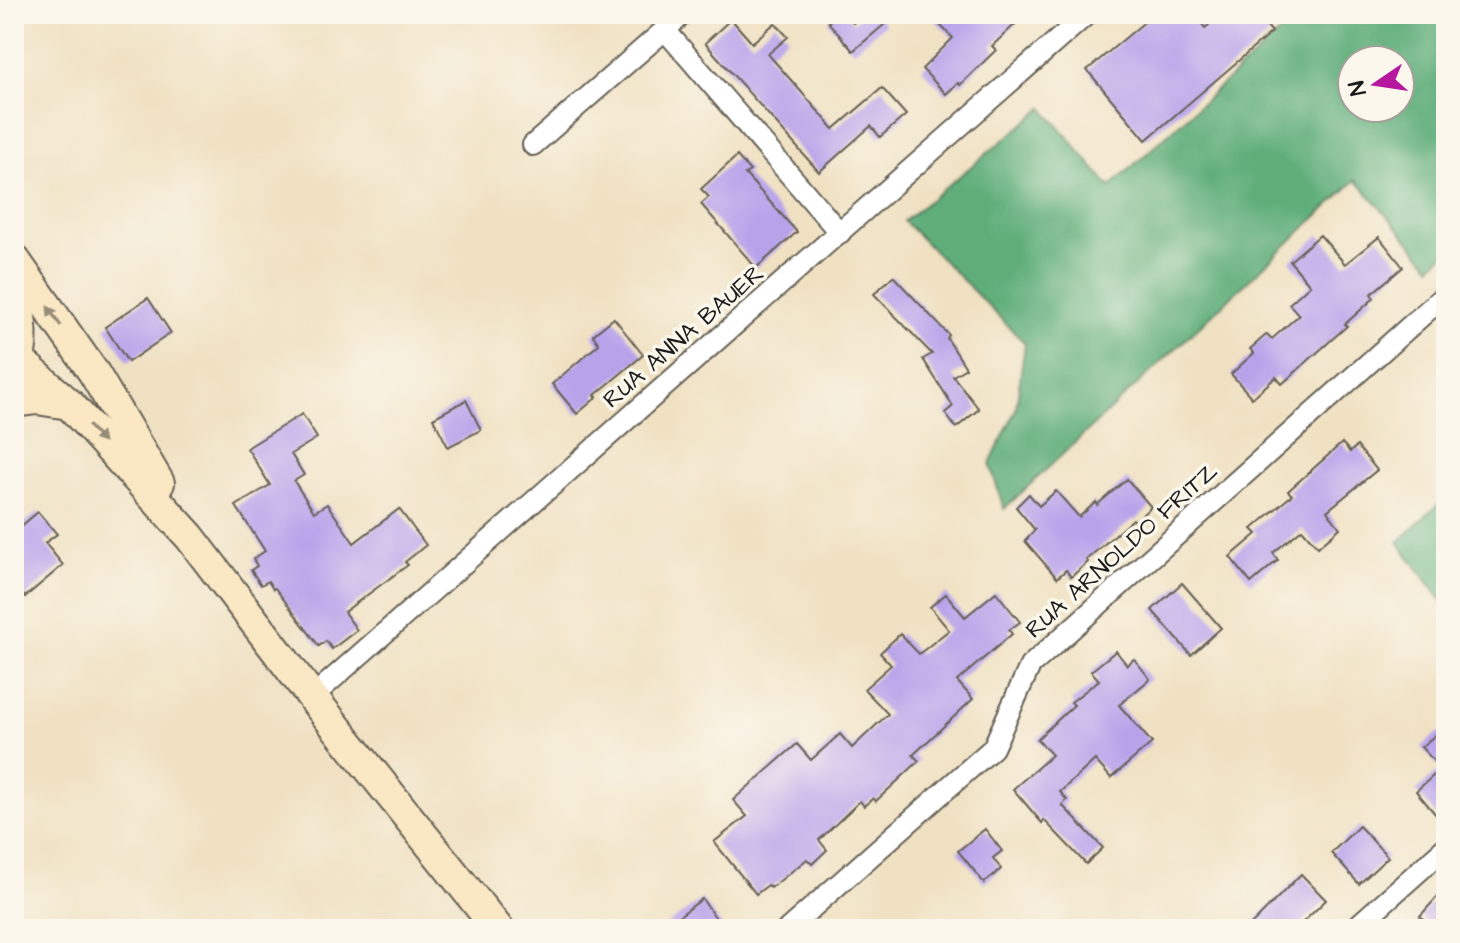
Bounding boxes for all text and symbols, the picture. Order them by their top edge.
north arrow [1336,44,1416,124]
text: N [1341,78,1375,98]
street label: RUA ANNA BAUER [596,257,772,416]
one-way arrow [47,305,62,326]
one-way arrow [87,423,104,443]
street label: RUA ARNOLDO FRITZ [1018,455,1225,646]

